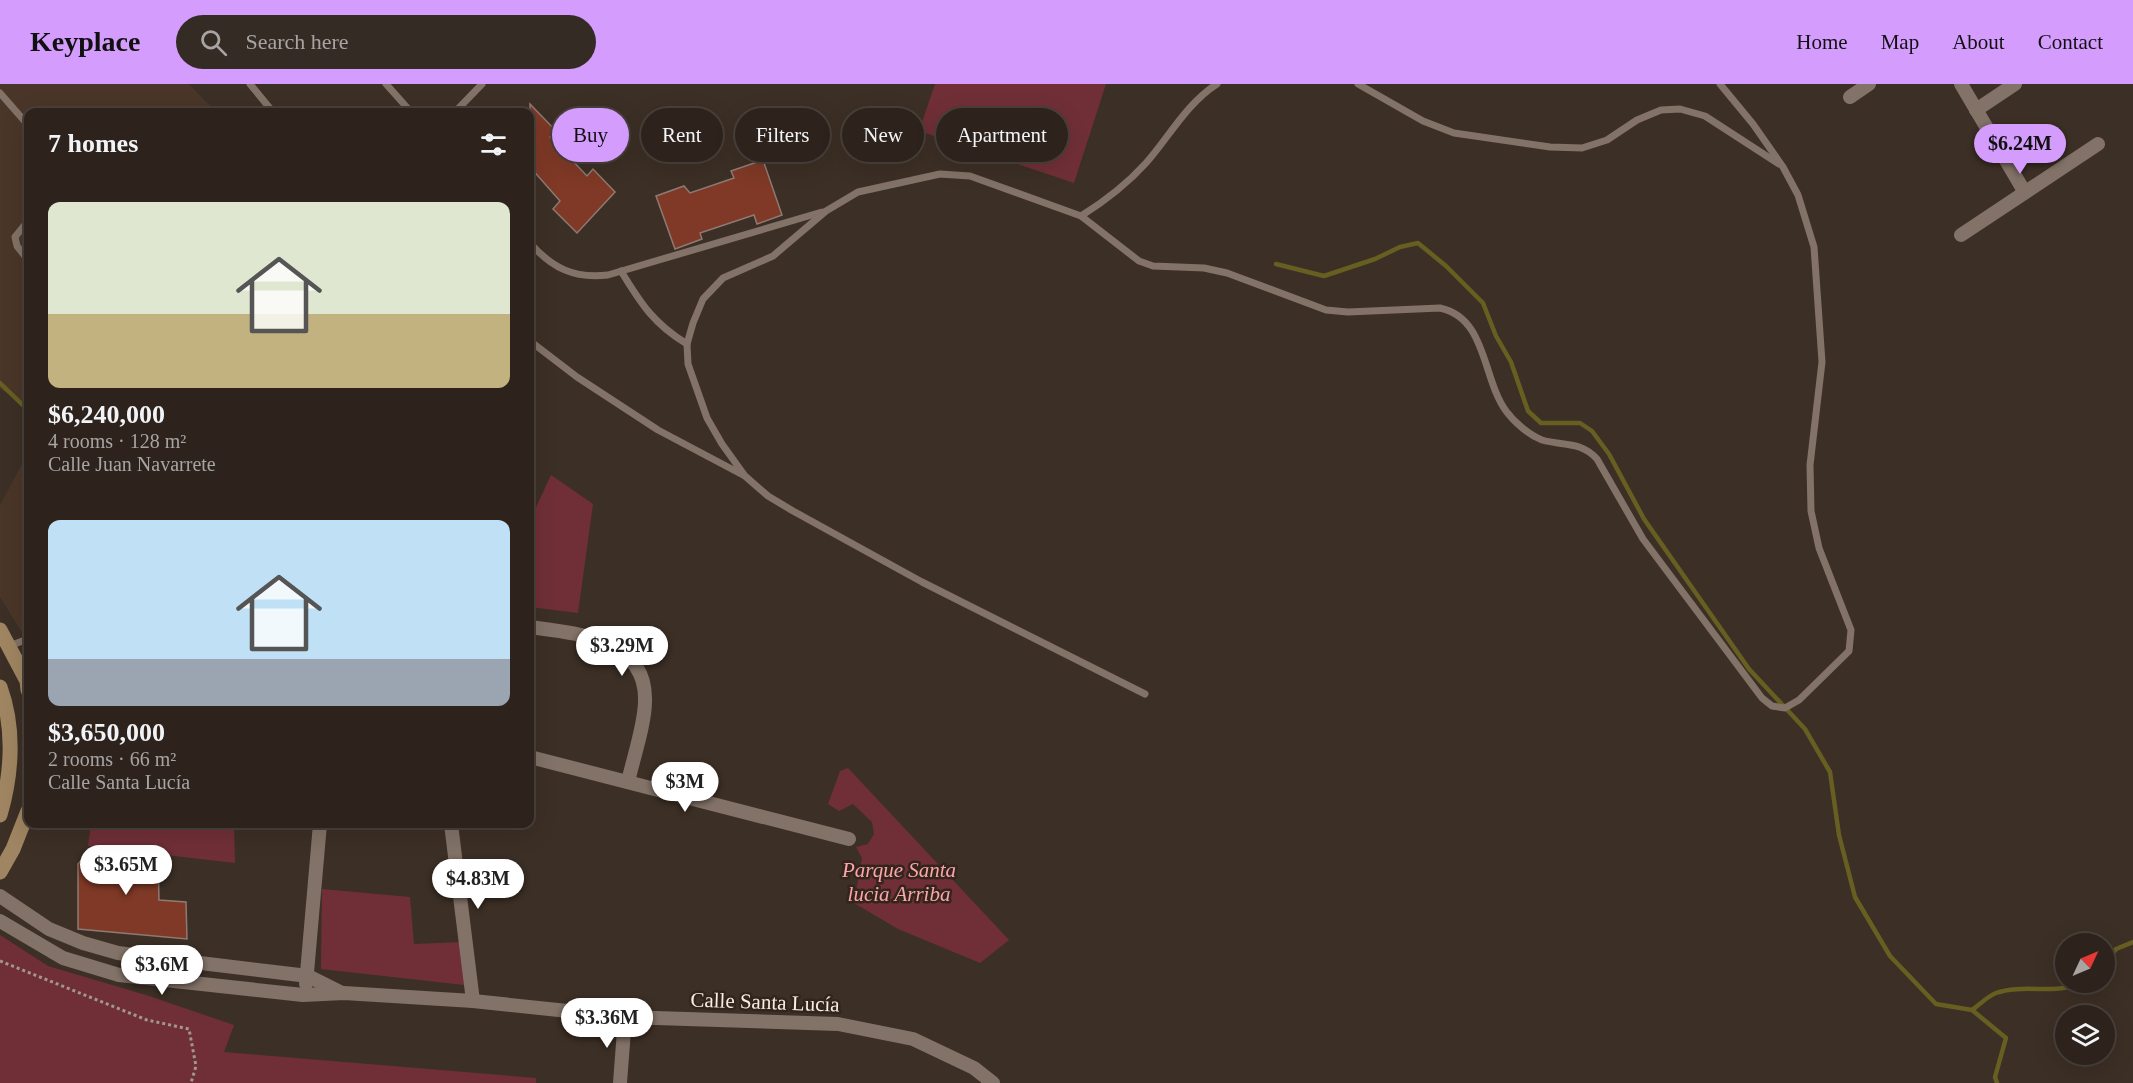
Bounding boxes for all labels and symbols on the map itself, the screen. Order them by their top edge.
pin: $6.24M [1971,124,2069,175]
pin: $3.29M [573,626,671,677]
pin: $3M [656,762,714,813]
pin: $3.65M [77,845,175,896]
park label: Parque Santa lucia Arriba [841,858,956,906]
pin: $4.83M [429,859,527,910]
north arrow [2055,933,2115,993]
pin: $3.6M [120,945,204,996]
street label: Calle Santa Lucía [690,987,841,1017]
pin: $3.36M [558,998,656,1049]

